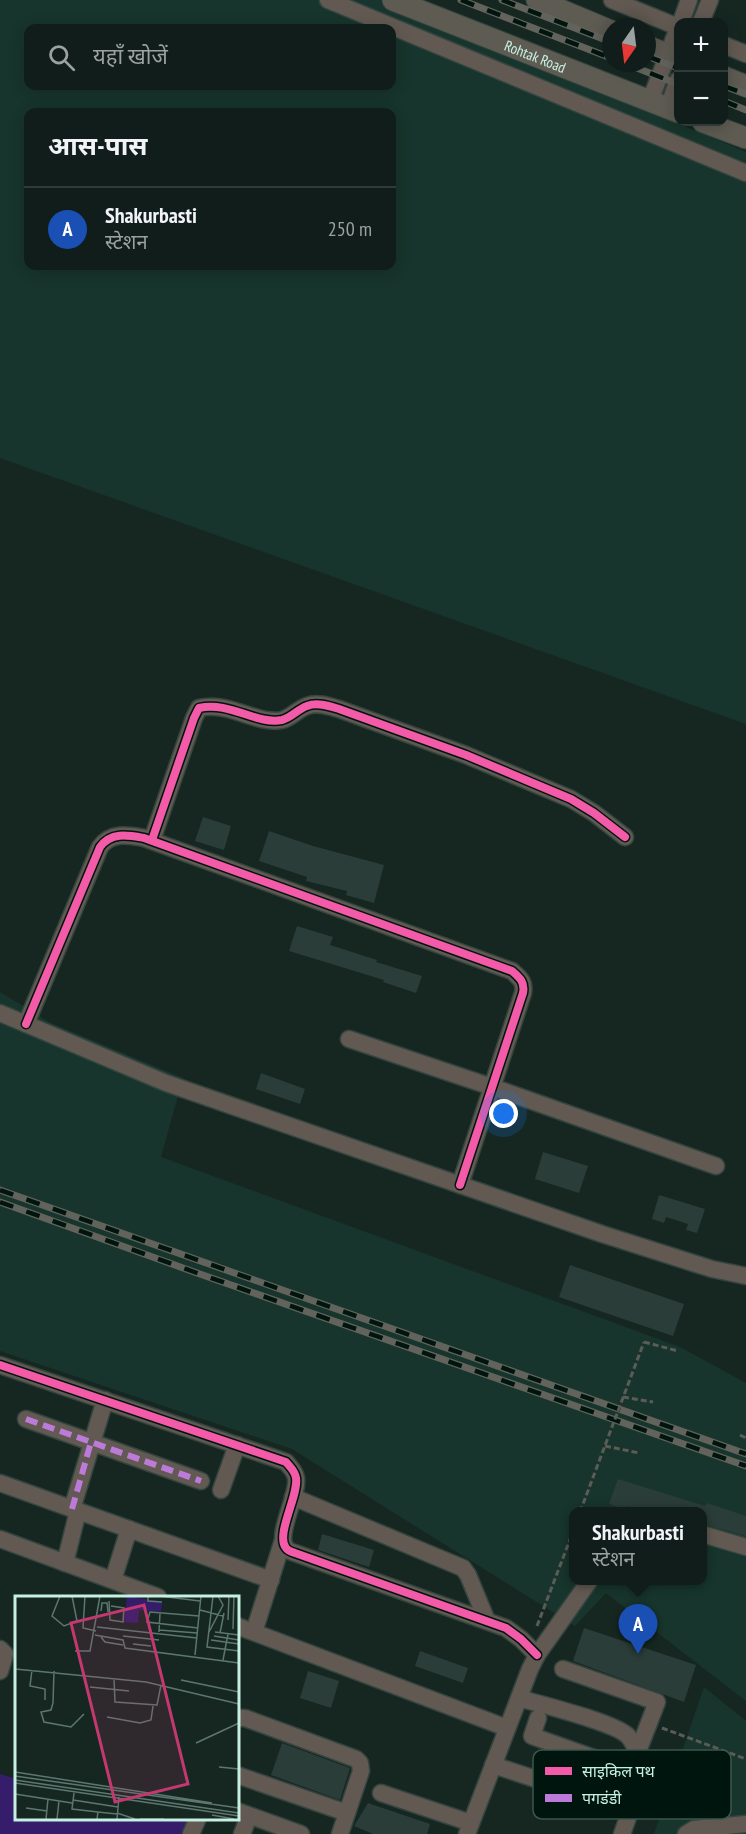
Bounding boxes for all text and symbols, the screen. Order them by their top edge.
north arrow [602,18,656,72]
map controls [674,18,728,126]
button: + [674,18,728,72]
search box [24,24,396,90]
street label: Rohtak Road [502,35,569,77]
icon: search [45,41,78,74]
text: यहाँ खोजें [93,42,168,70]
button: − [674,72,728,126]
text: आस-पास [48,129,148,162]
text: Shakurbasti [105,201,197,229]
text: A [62,216,73,242]
text: 250 m [328,216,372,242]
text: स्टेशन [105,229,148,255]
your location [489,1099,518,1128]
popup [569,1507,707,1585]
text: Shakurbasti [592,1518,684,1546]
text: स्टेशन [592,1546,635,1572]
inset map [15,1596,238,1819]
pin: A [618,1604,658,1654]
legend [533,1750,731,1819]
text: साइकिल पथ [582,1761,656,1781]
text: पगडंडी [582,1788,622,1808]

